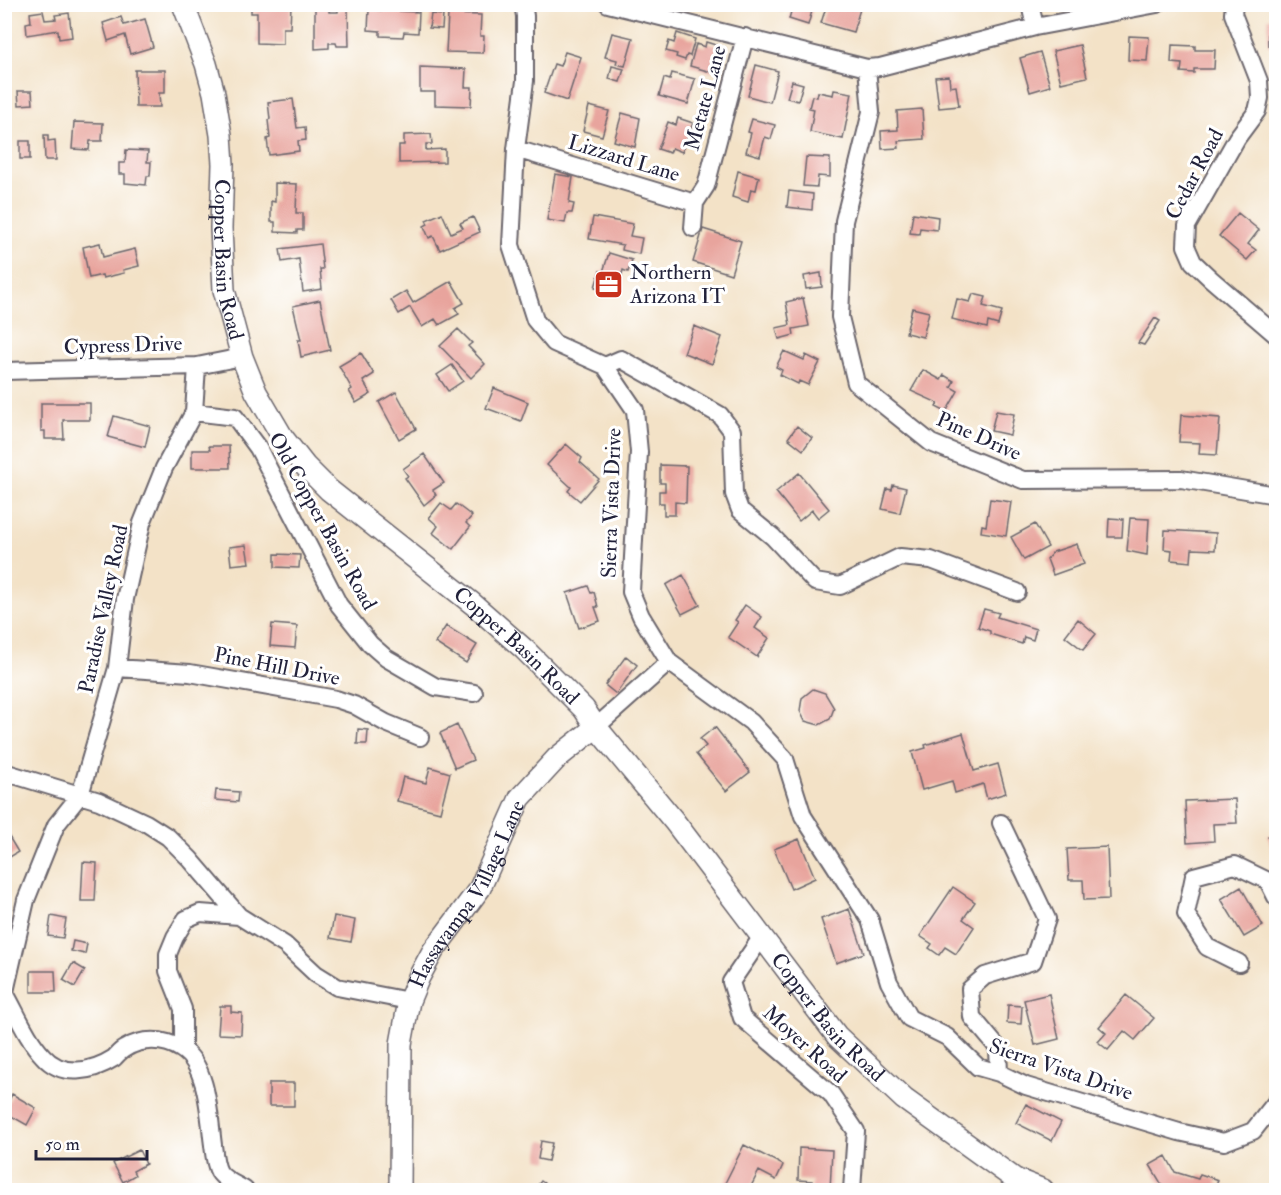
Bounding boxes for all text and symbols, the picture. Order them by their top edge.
street label: Metate Lane [679,42,733,154]
street label: Cedar Road [1159,123,1230,224]
street label: Lizzard Lane [565,129,683,188]
street label: Copper Basin Road [207,178,250,344]
place label: Northern Arizona IT [629,259,725,310]
office icon: Northern Arizona IT [593,268,625,300]
street label: Cypress Drive [63,330,183,361]
street label: Pine Drive [932,406,1026,467]
street label: Sierra Vista Drive [595,427,628,578]
street label: Old Copper Basin Road [262,428,383,615]
street label: Paradise Valley Road [72,522,135,696]
street label: Copper Basin Road [448,581,586,711]
street label: Pine Hill Drive [212,641,342,692]
street label: Hassayampa Village Lane [403,796,531,992]
street label: Copper Basin Road [765,947,891,1088]
street label: Moyer Road [757,1000,853,1090]
street label: Sierra Vista Drive [985,1032,1136,1107]
scale bar [36,1123,147,1161]
text: 50 m [45,1133,80,1156]

